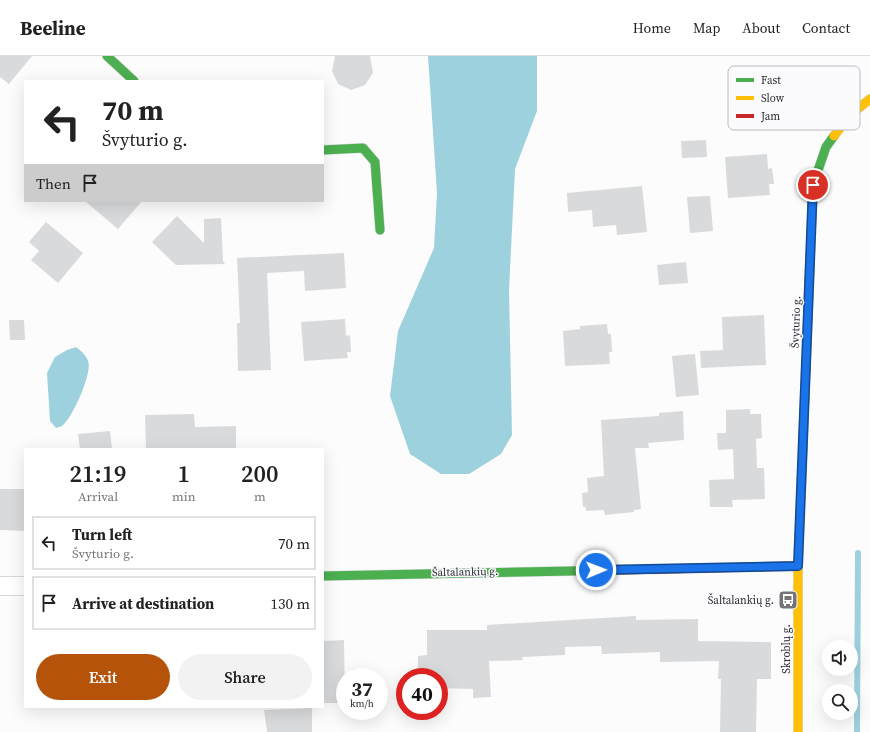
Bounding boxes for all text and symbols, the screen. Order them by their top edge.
text: Beeline [20,15,86,41]
text: Home [633,18,671,38]
text: Map [693,18,720,38]
text: About [742,18,780,38]
text: Contact [802,18,850,38]
legend [728,66,860,130]
text: Fast [761,73,781,88]
text: 70 m [102,91,164,129]
text: Slow [761,91,785,106]
icon: left [36,96,88,148]
text: Jam [760,109,780,124]
text: Švyturio g. [102,127,188,152]
pin [796,168,830,202]
icon: arrive [79,172,101,194]
text: Then [36,173,71,194]
icon: arrive [802,174,824,196]
street label: Švyturio g. [788,296,804,348]
text: 21:19 [69,457,127,490]
text: 1 [178,457,190,490]
text: 200 [241,457,279,490]
text: Arrival [78,488,118,505]
text: min [172,488,196,505]
text: m [254,488,266,505]
text: Turn left [72,524,132,545]
icon: left [38,532,60,554]
text: 70 m [278,533,310,554]
text: Švyturio g. [72,545,134,562]
position arrow [575,549,617,591]
street label: Šaltalankių g. [432,564,498,580]
bus stop icon: Šaltalankių g. [777,589,799,611]
icon: arrive [38,592,60,614]
text: Arrive at destination [72,593,214,614]
text: 130 m [270,593,310,614]
place label: Šaltalankių g. [708,593,774,608]
street label: Skroblų g. [779,624,794,674]
map controls [822,640,858,720]
button: sound [822,640,858,676]
button: Exit [36,654,170,700]
button: Share [178,654,312,700]
speed limit sign: 40 [396,668,448,720]
text: 37 [351,675,373,703]
button: search [822,684,858,720]
text: km/h [350,697,374,710]

